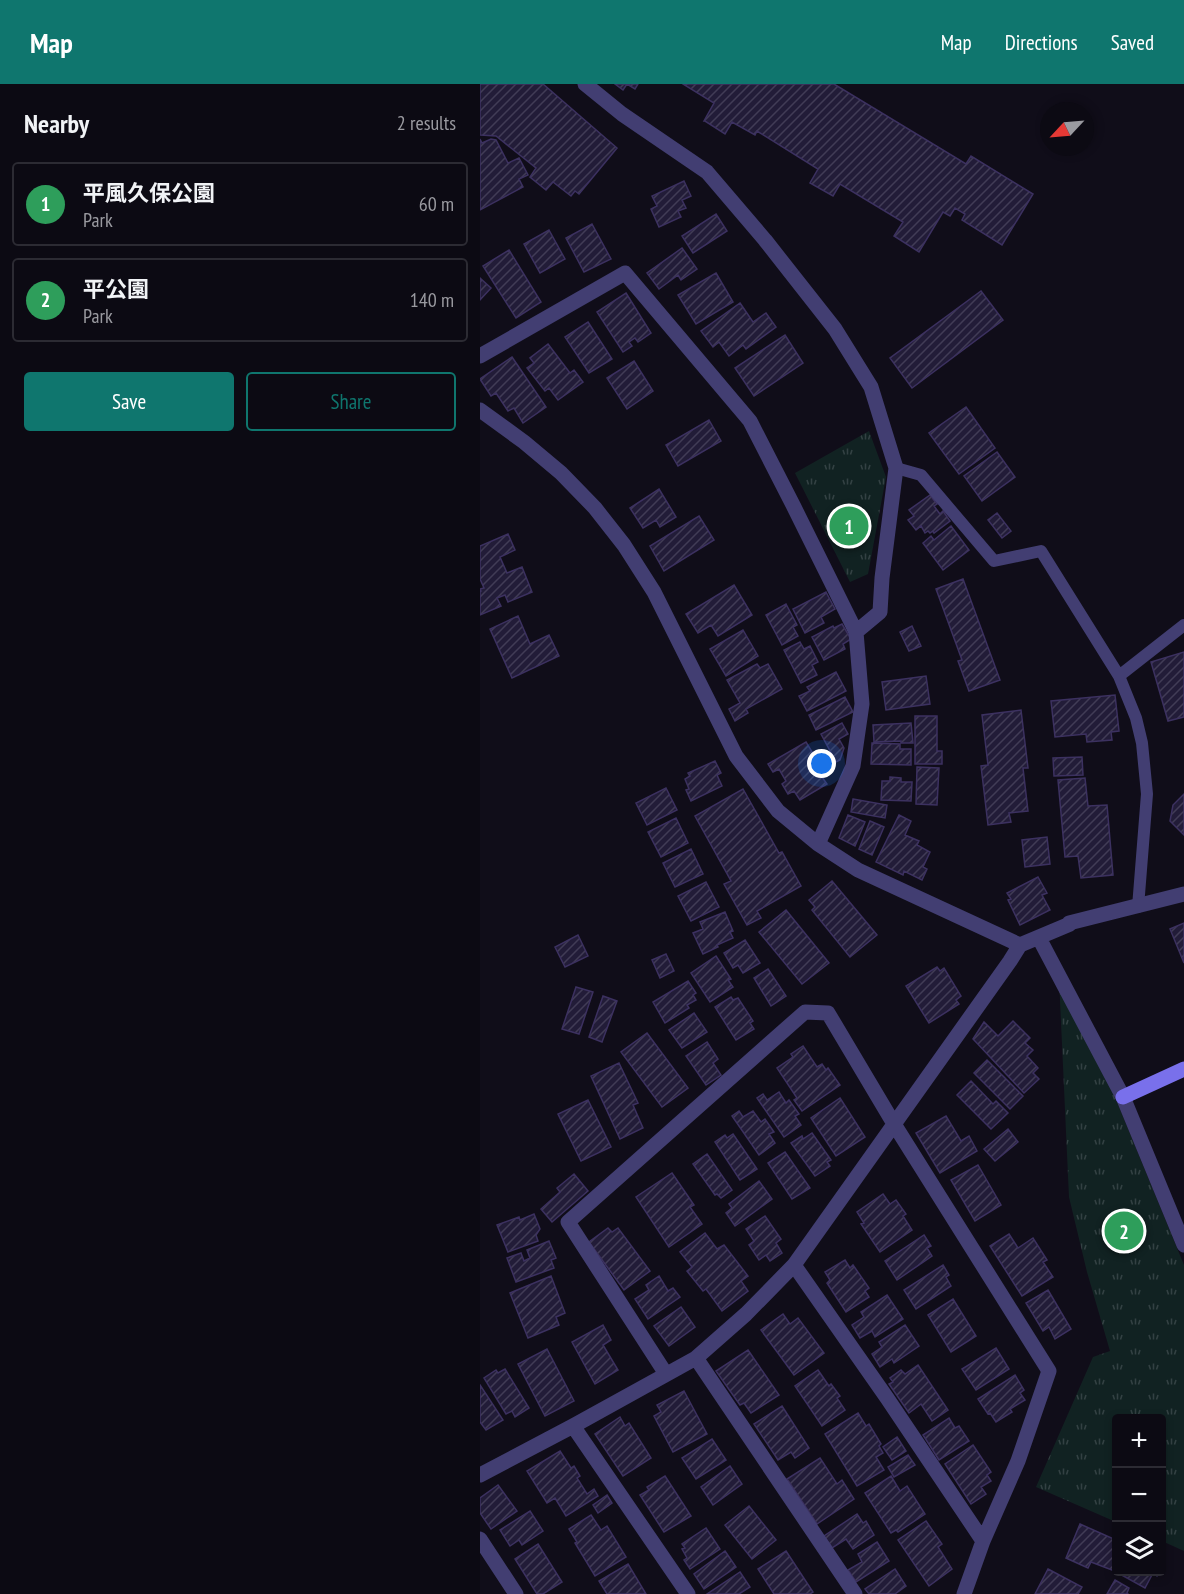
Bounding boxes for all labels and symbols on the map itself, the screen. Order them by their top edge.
north arrow [1040,102,1094,156]
pin: 1 [830,504,868,548]
your location [807,749,836,778]
pin: 2 [1104,1208,1144,1254]

